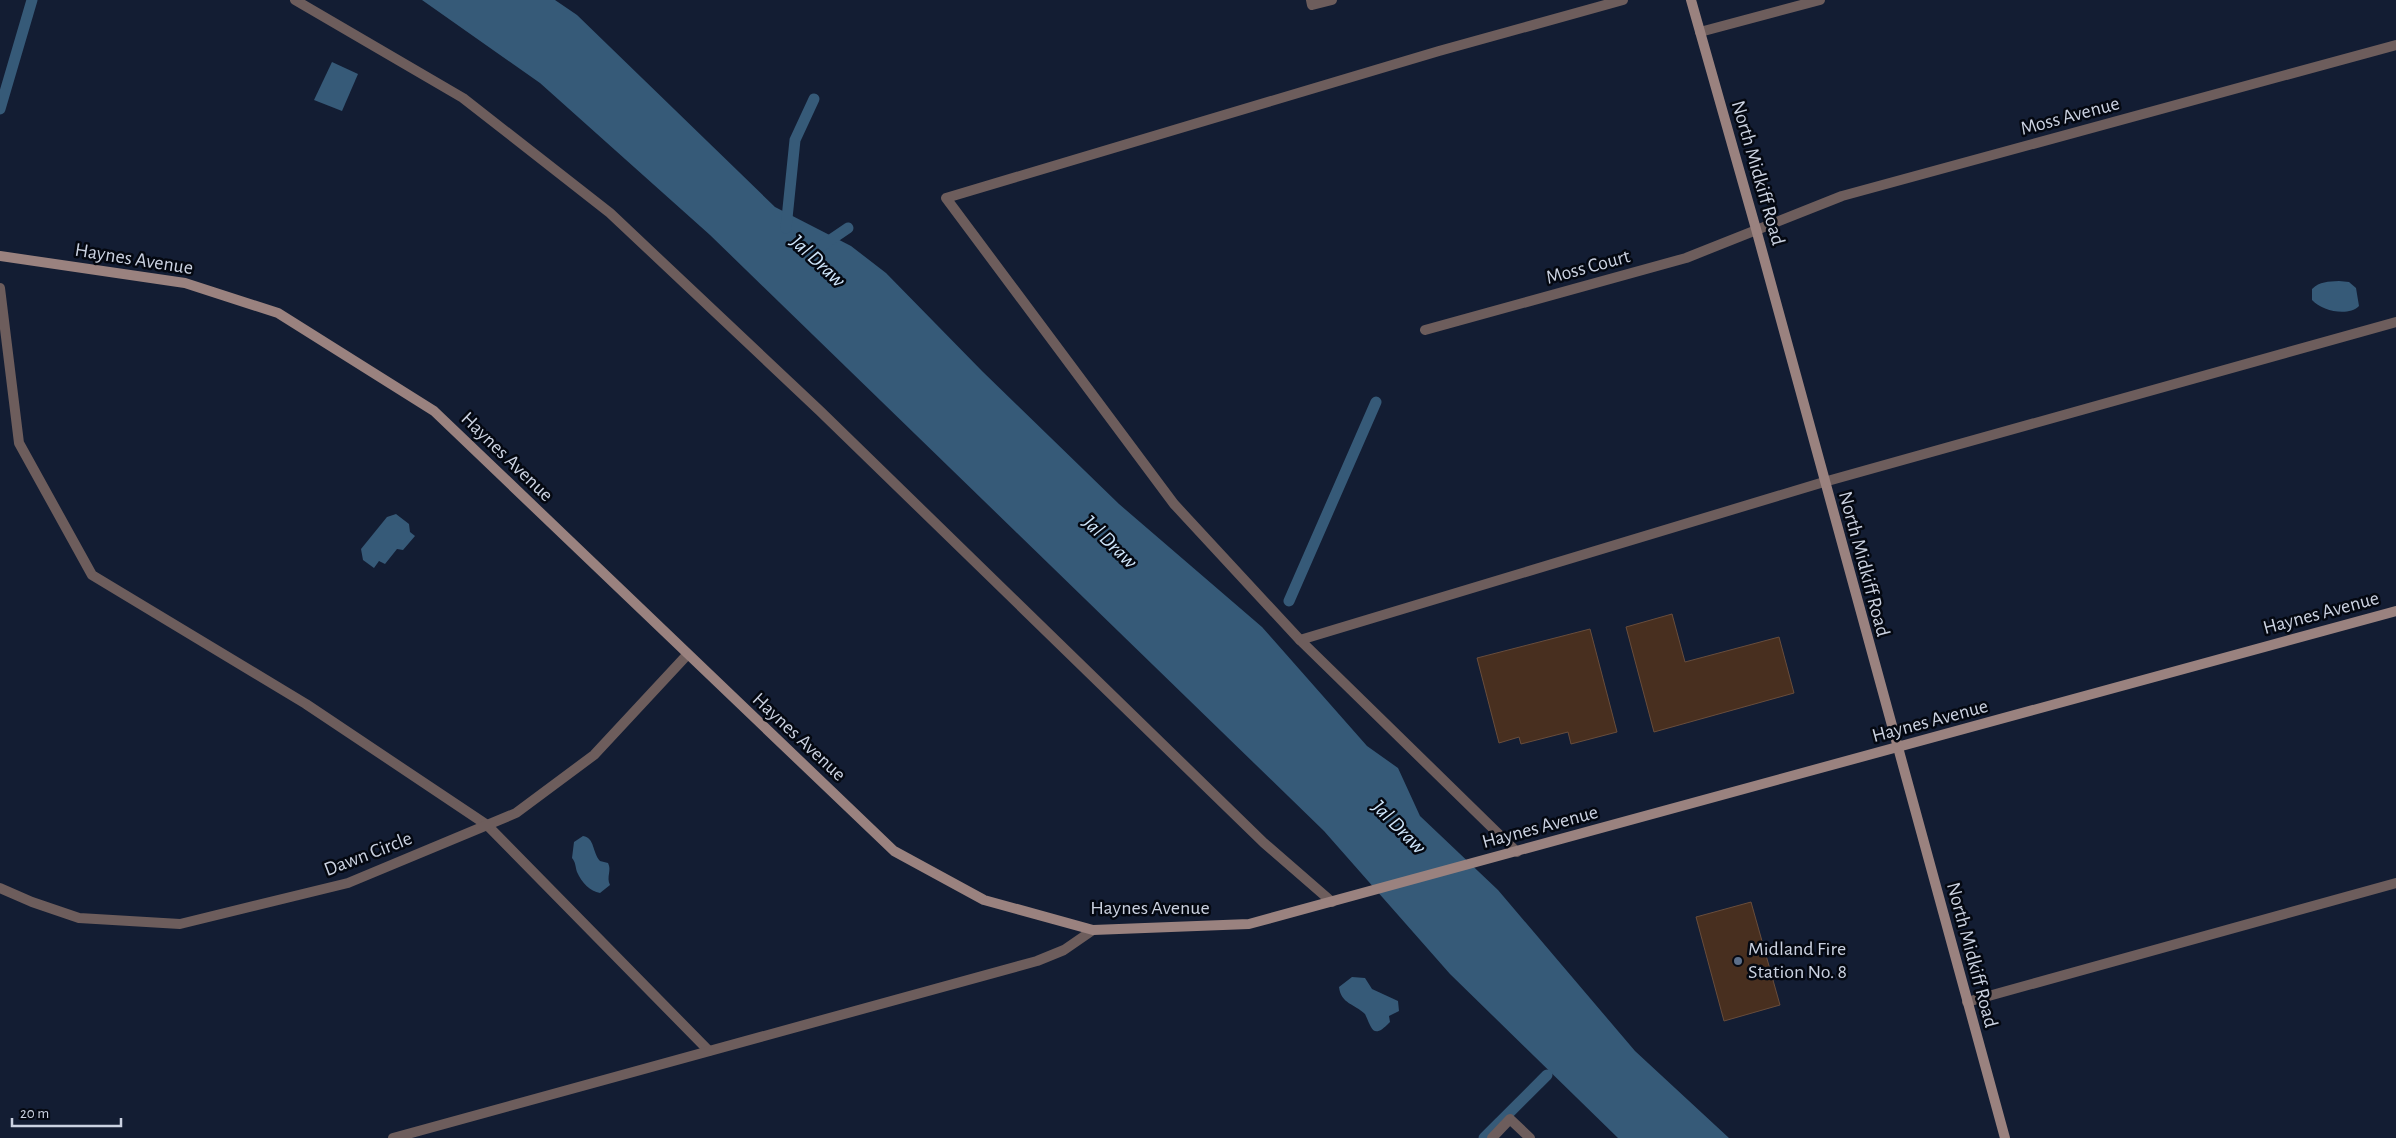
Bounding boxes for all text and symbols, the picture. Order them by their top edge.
street label: Moss Avenue [2018,93,2122,139]
street label: North Midkiff Road [1728,98,1788,248]
water label: Jal Draw [786,230,850,292]
street label: Haynes Avenue [73,240,195,278]
street label: Moss Court [1544,246,1633,288]
street label: Haynes Avenue [457,408,557,506]
street label: North Midkiff Road [1835,489,1893,639]
water label: Jal Draw [1078,511,1142,573]
street label: Haynes Avenue [2261,588,2381,638]
street label: Haynes Avenue [749,689,849,785]
street label: Haynes Avenue [1870,696,1990,746]
water label: Jal Draw [1367,795,1430,858]
street label: Haynes Avenue [1480,802,1600,852]
street label: Dawn Circle [321,828,415,880]
street label: North Midkiff Road [1943,880,2001,1030]
street label: Haynes Avenue [1090,898,1210,918]
place label: Midland Fire Station No. 8 [1748,939,1847,982]
marker: Midland Fire Station No. 8 [1732,955,1744,967]
scale bar [12,1096,121,1128]
text: 20 m [20,1106,49,1121]

